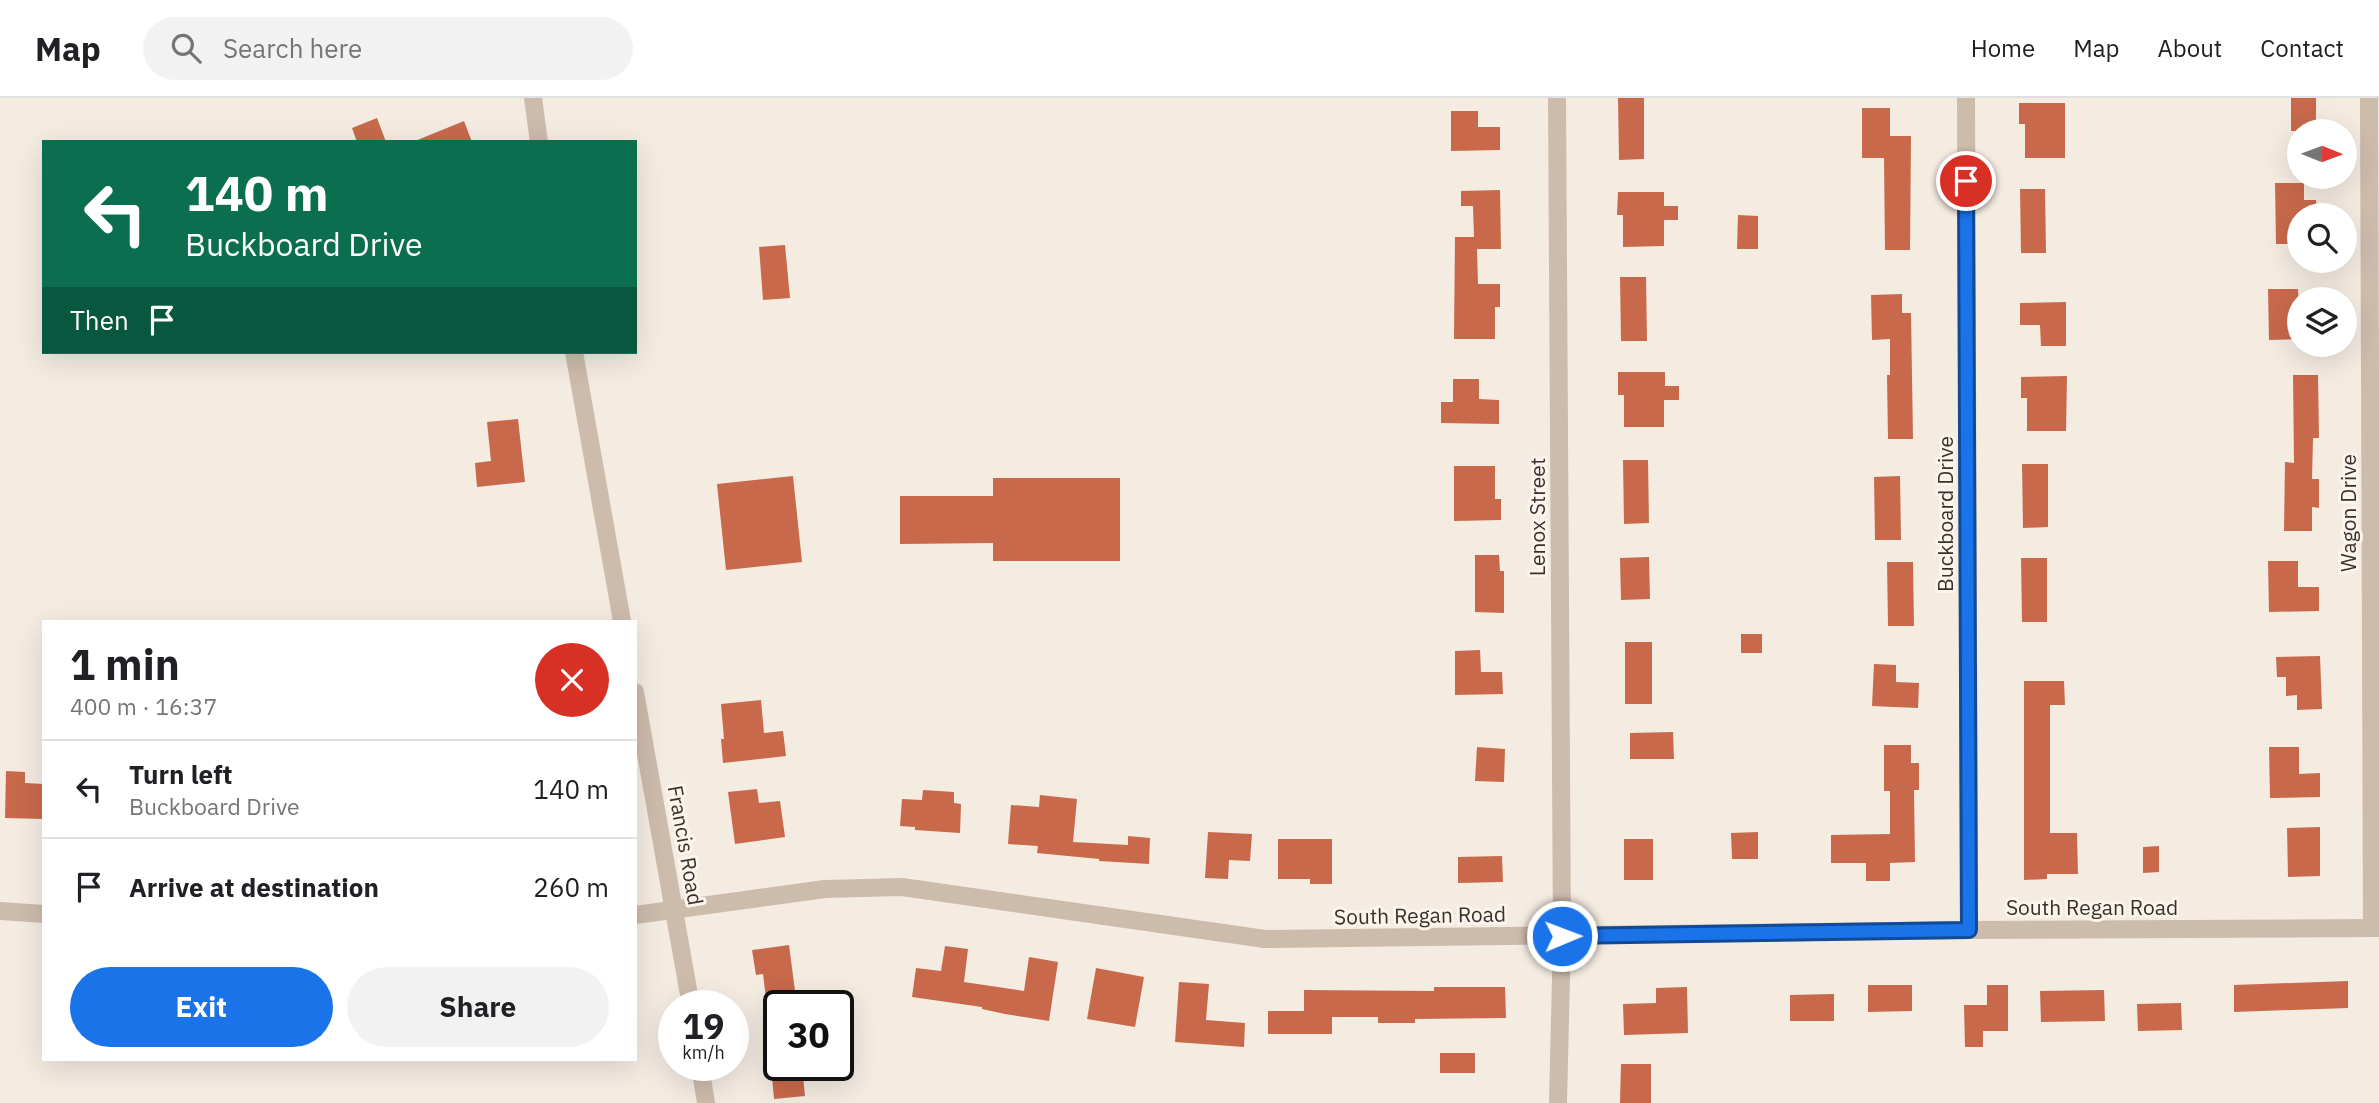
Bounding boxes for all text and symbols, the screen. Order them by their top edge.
search box [143,17,633,80]
text: Map [35,27,101,70]
icon: search [167,29,205,67]
text: Search here [223,31,362,65]
text: Home [1971,32,2035,64]
text: Map [2073,32,2119,64]
text: About [2157,32,2222,64]
text: Contact [2260,32,2344,64]
north arrow [2287,119,2357,189]
map controls [2287,119,2357,357]
pin [1936,151,1996,211]
text: 140 m [185,161,329,224]
icon: arrive [1947,162,1985,200]
icon: left [70,168,161,259]
button: search [2287,203,2357,273]
text: Buckboard Drive [185,223,423,265]
button: layers [2287,287,2357,357]
icon: arrive [143,301,181,339]
text: Then [70,303,129,337]
street label: Buckboard Drive [1931,436,1959,592]
street label: Wagon Drive [2334,454,2362,572]
street label: Lenox Street [1523,458,1551,576]
text: 1 min [70,637,180,692]
button: close [535,643,609,717]
text: 400 m · 16:37 [70,691,217,721]
text: Turn left [129,757,232,791]
icon: left [70,770,108,808]
text: 140 m [533,772,609,806]
street label: Francis Road [662,783,710,907]
text: Buckboard Drive [129,791,300,821]
icon: arrive [70,868,108,906]
text: Arrive at destination [129,870,379,904]
text: 260 m [533,870,609,904]
street label: South Regan Road [2006,893,2178,921]
street label: South Regan Road [1334,899,1506,931]
position arrow [1525,899,1599,973]
button: Exit [70,967,333,1047]
button: Share [347,967,609,1047]
speed limit sign: 30 [763,990,854,1081]
text: 19 [682,1003,725,1049]
text: km/h [682,1041,725,1064]

